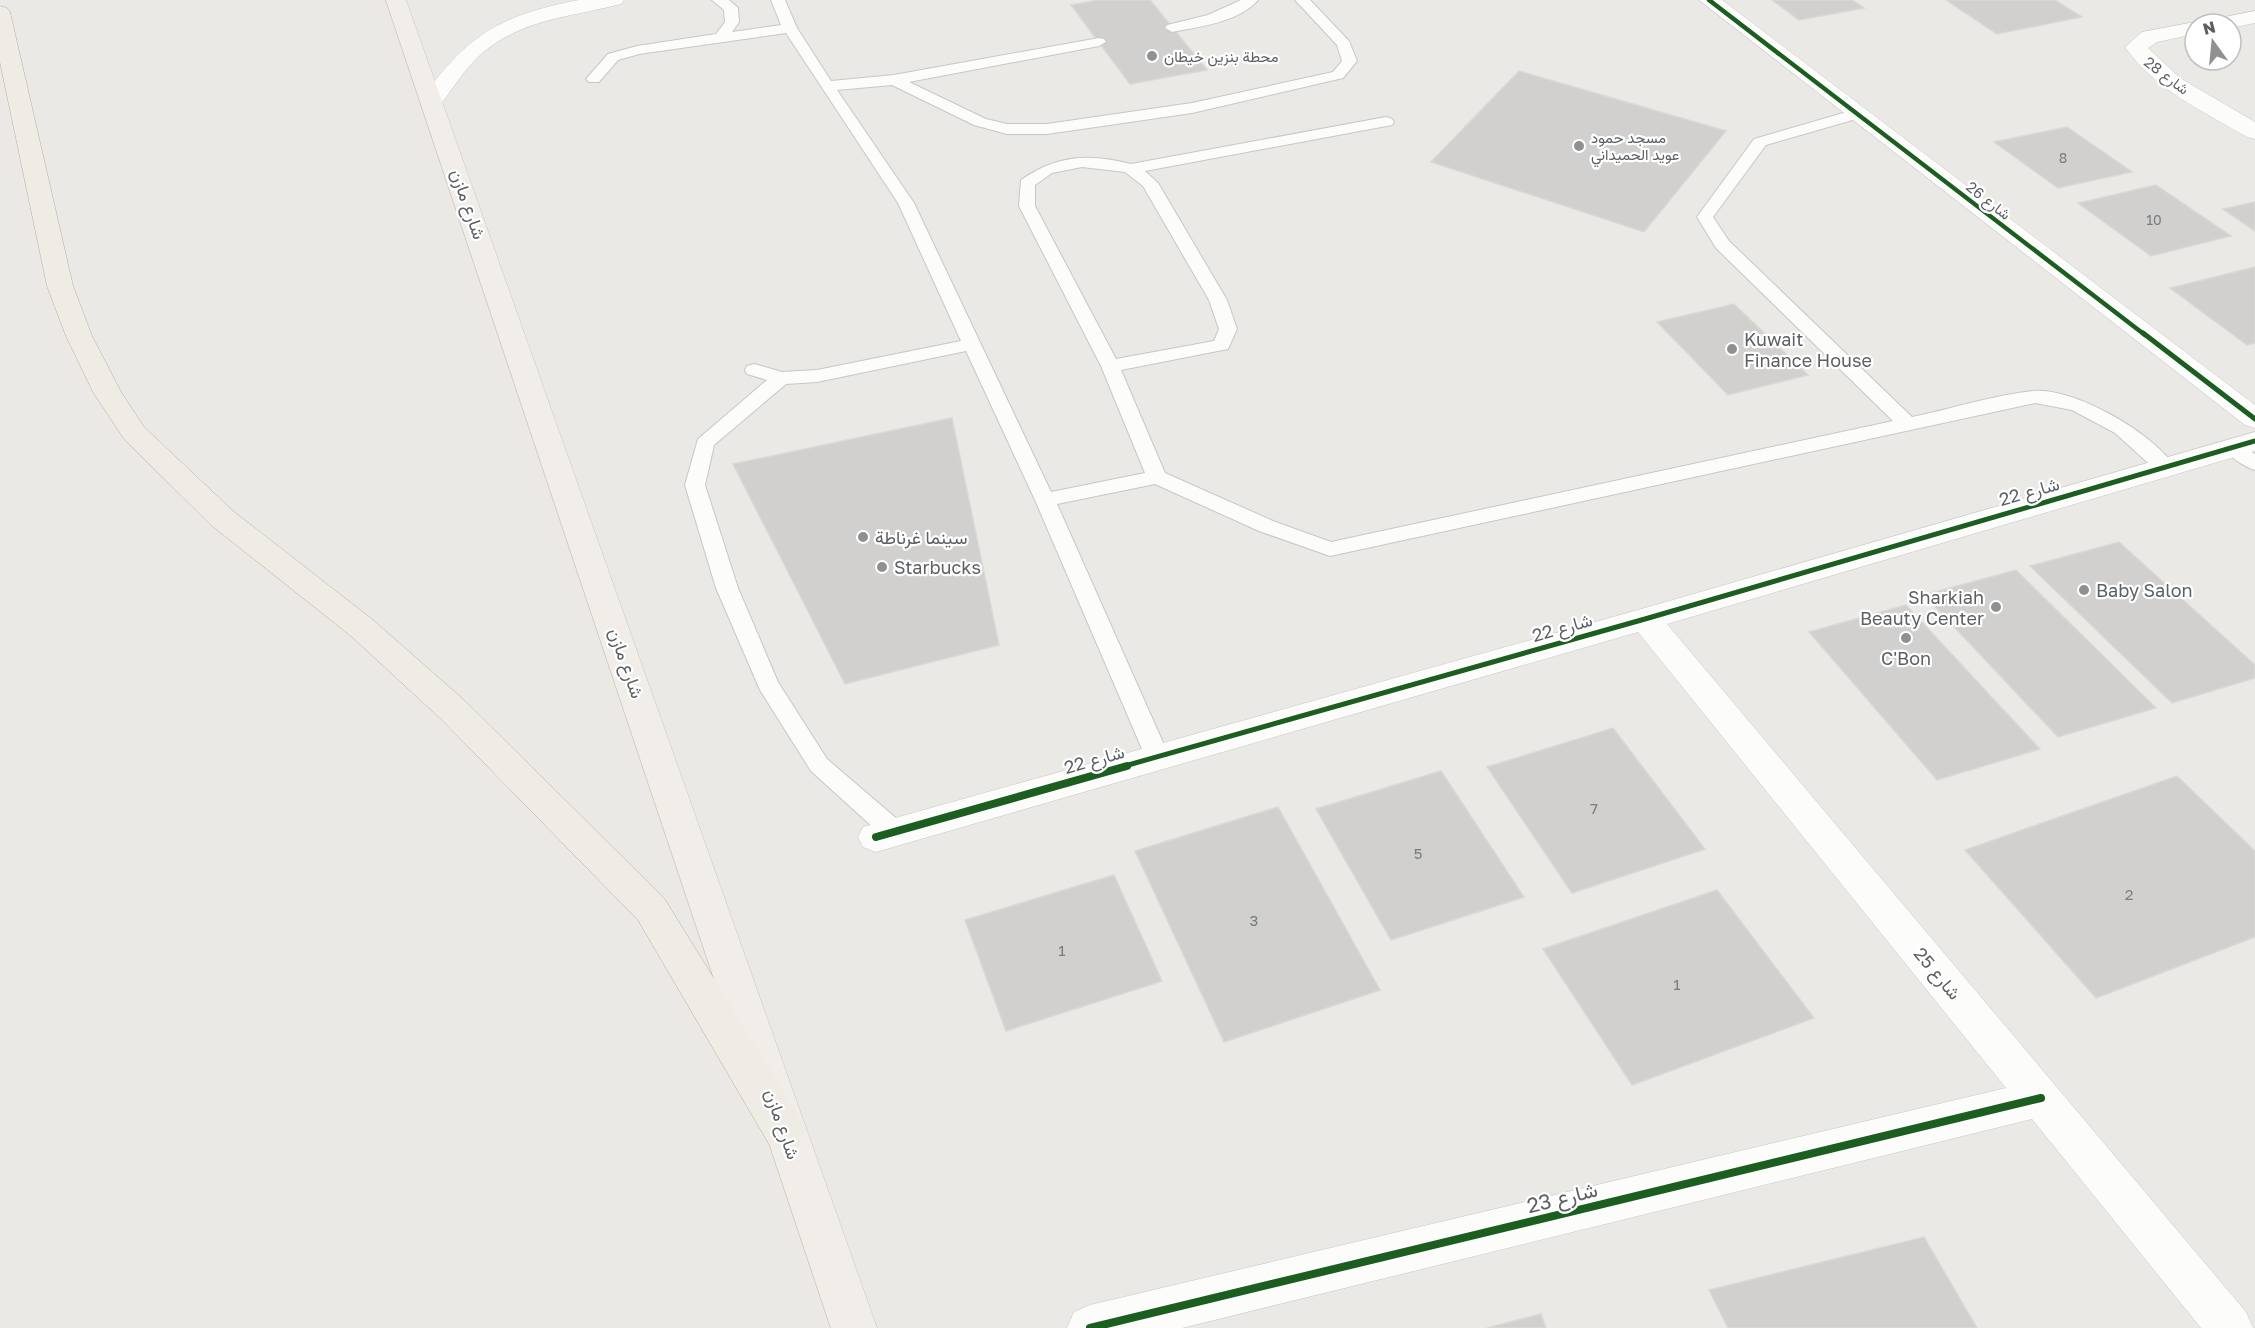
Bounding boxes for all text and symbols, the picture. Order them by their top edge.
north arrow [2183,12,2243,72]
text: N [2201,16,2218,39]
place label: محطة بنزين خيطان [1164,47,1279,67]
marker: محطة بنزين خيطان [1145,49,1159,63]
street label: شارع 28 [2139,52,2193,100]
place label: مسجد حمود عويد الحميداني [1591,128,1680,168]
marker: مسجد حمود عويد الحميداني [1572,139,1586,153]
house number: 8 [2059,149,2067,166]
street label: شارع مازن [445,166,491,243]
street label: شارع 26 [1961,177,2015,225]
house number: 10 [2146,211,2162,228]
place label: Kuwait Finance House [1744,328,1872,371]
marker: Kuwait Finance House [1725,342,1739,356]
street label: شارع 22 [1996,472,2062,512]
place label: سينما غرناطة [875,526,967,549]
marker: سينما غرناطة [856,530,870,544]
place label: Starbucks [894,556,981,578]
marker: Starbucks [875,560,889,574]
place label: Baby Salon [2096,579,2193,601]
marker: Baby Salon [2077,583,2091,597]
place label: Sharkiah Beauty Center [1860,586,1984,629]
marker: Sharkiah Beauty Center [1989,600,2003,614]
street label: شارع 22 [1529,608,1595,648]
street label: شارع مازن [603,625,649,702]
marker: C'Bon [1899,631,1913,645]
place label: C'Bon [1881,647,1931,669]
street label: شارع 22 [1061,740,1127,780]
house number: 7 [1590,799,1598,817]
house number: 5 [1414,844,1422,862]
house number: 2 [2125,885,2133,903]
house number: 3 [1250,911,1258,929]
house number: 1 [1058,941,1066,959]
street label: شارع 25 [1908,942,1966,1005]
house number: 1 [1673,975,1681,993]
street label: شارع مازن [759,1086,805,1163]
street label: شارع 23 [1524,1176,1601,1220]

